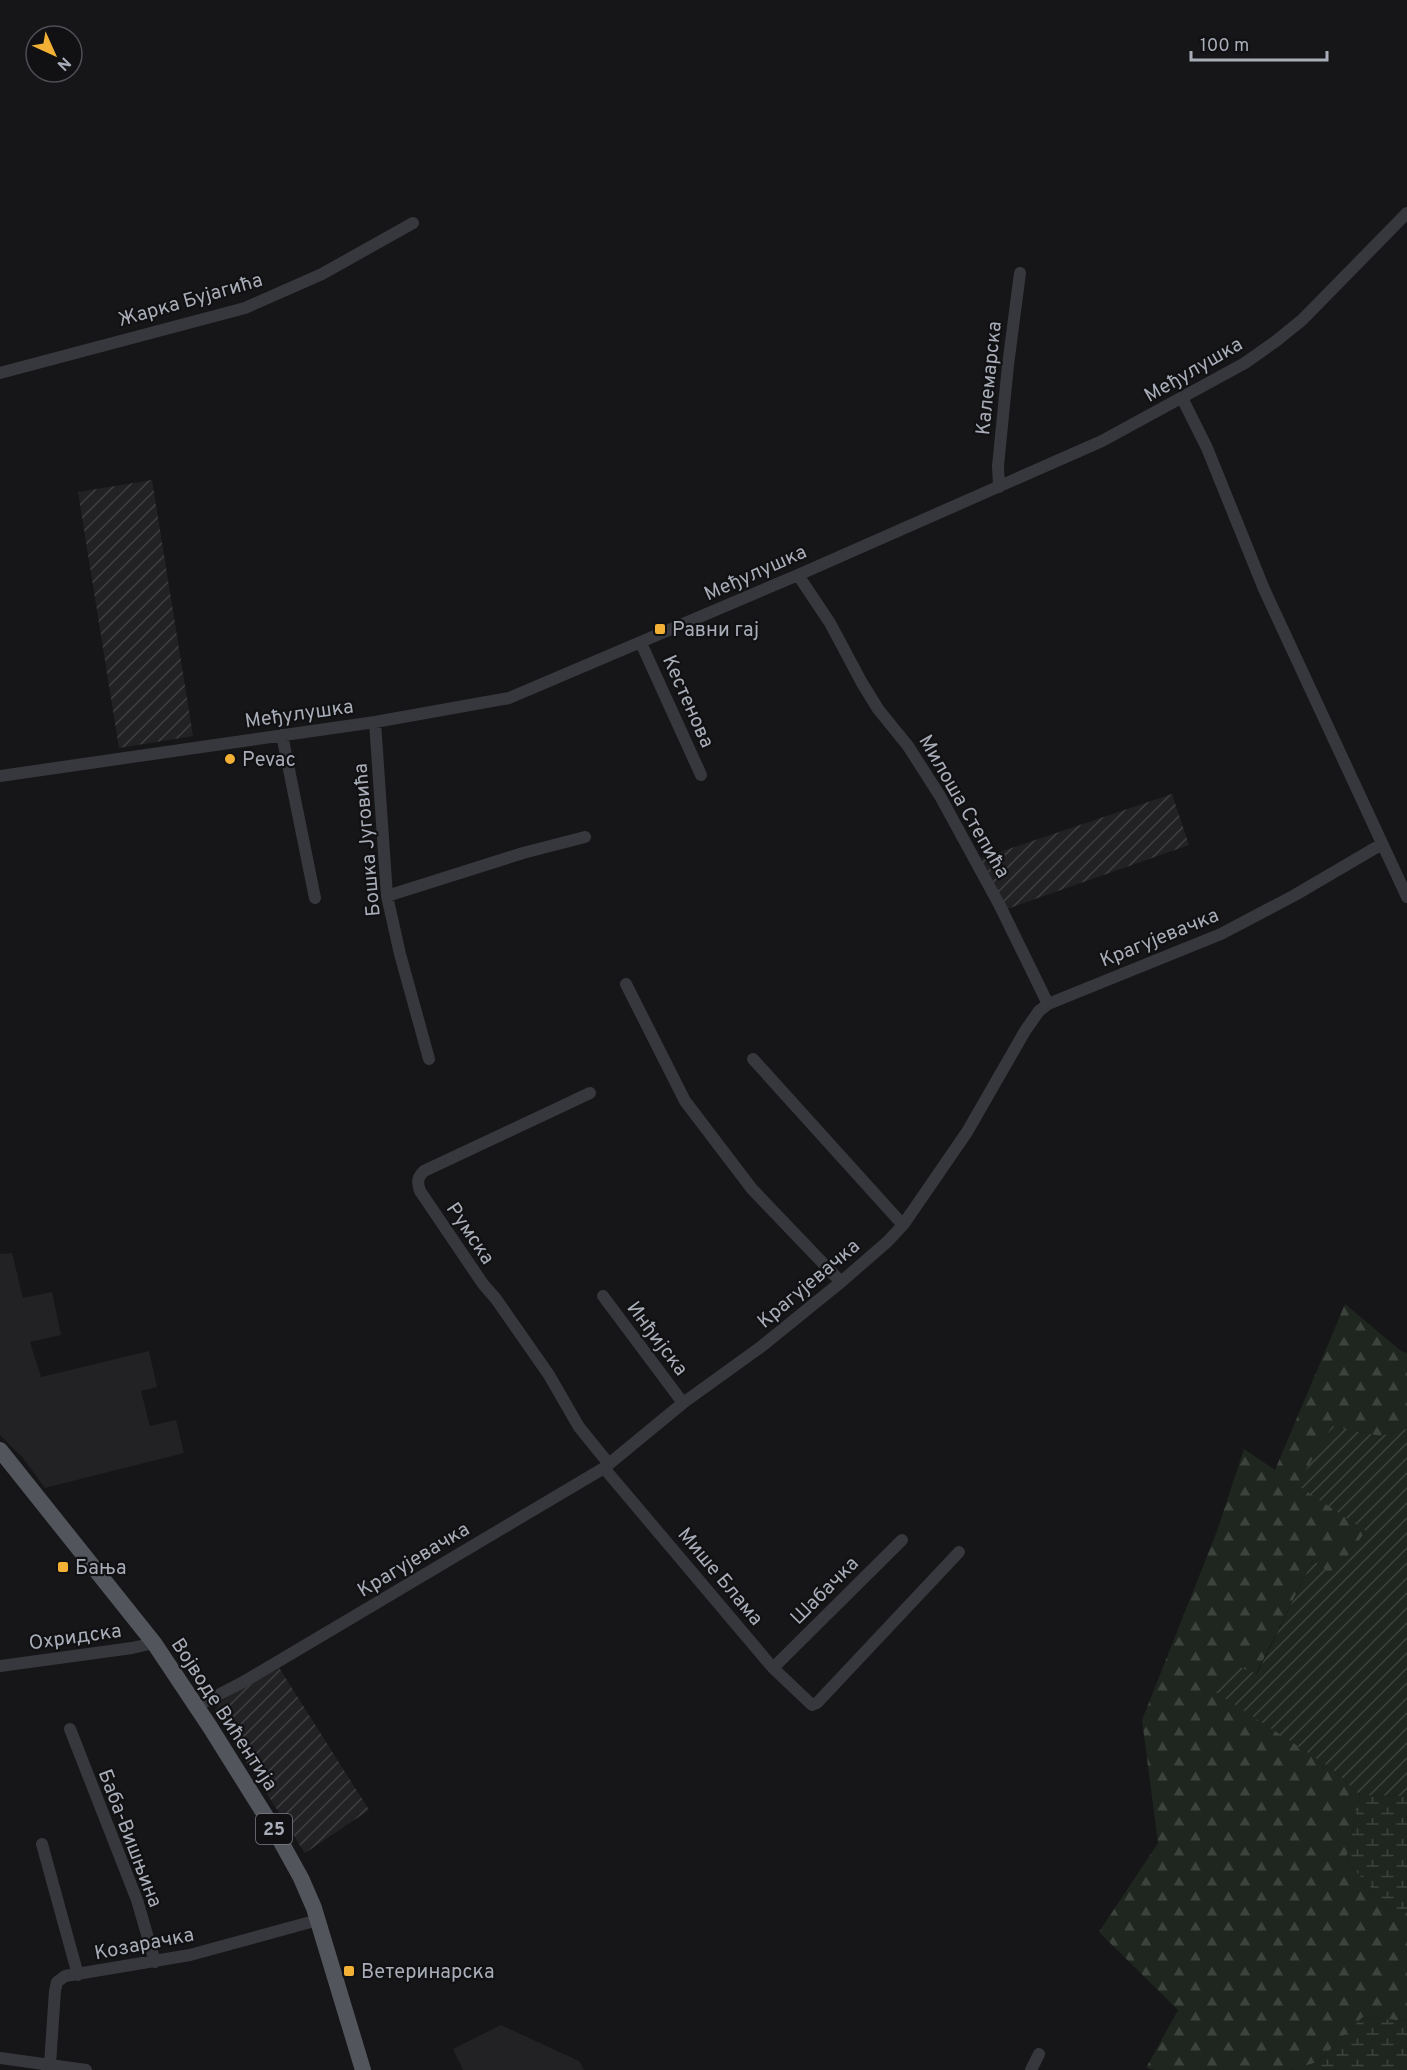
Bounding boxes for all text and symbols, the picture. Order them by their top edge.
north arrow [24,24,84,84]
scale bar [1191,24,1328,62]
text: 100 m [1200,35,1249,58]
text: N [52,52,74,74]
street label: Жарка Бујагића [115,268,266,334]
street label: Калемарска [971,320,1009,437]
street label: Међулушка [1140,332,1248,409]
street label: Међулушка [700,540,811,608]
place label: Равни гај [672,618,759,644]
marker: Равни гај [653,622,667,636]
street label: Кестенова [655,651,719,752]
street label: Међулушка [243,694,355,735]
street label: Милоша Степића [912,731,1015,883]
place label: Pevac [242,748,296,774]
marker: Pevac [223,752,237,766]
street label: Бошка Југовића [348,762,388,918]
street label: Крагујевачка [1096,903,1223,975]
street label: Румска [439,1198,500,1270]
street label: Крагујевачка [753,1234,866,1335]
street label: Инђијска [620,1297,693,1382]
street label: Крагујевачка [353,1517,475,1604]
street label: Мише Блама [671,1523,768,1632]
street label: Шабачка [786,1552,865,1631]
place label: Бања [75,1556,127,1582]
marker: Бања [56,1560,70,1574]
street label: Охридска [27,1619,123,1657]
street label: Војводе Вићентија [164,1634,283,1797]
street label: Баба-Вишњина [91,1766,167,1912]
road number: 25 [256,1814,292,1844]
street label: Козарачка [92,1923,196,1967]
place label: Ветеринарска [361,1960,494,1986]
marker: Ветеринарска [342,1964,356,1978]

